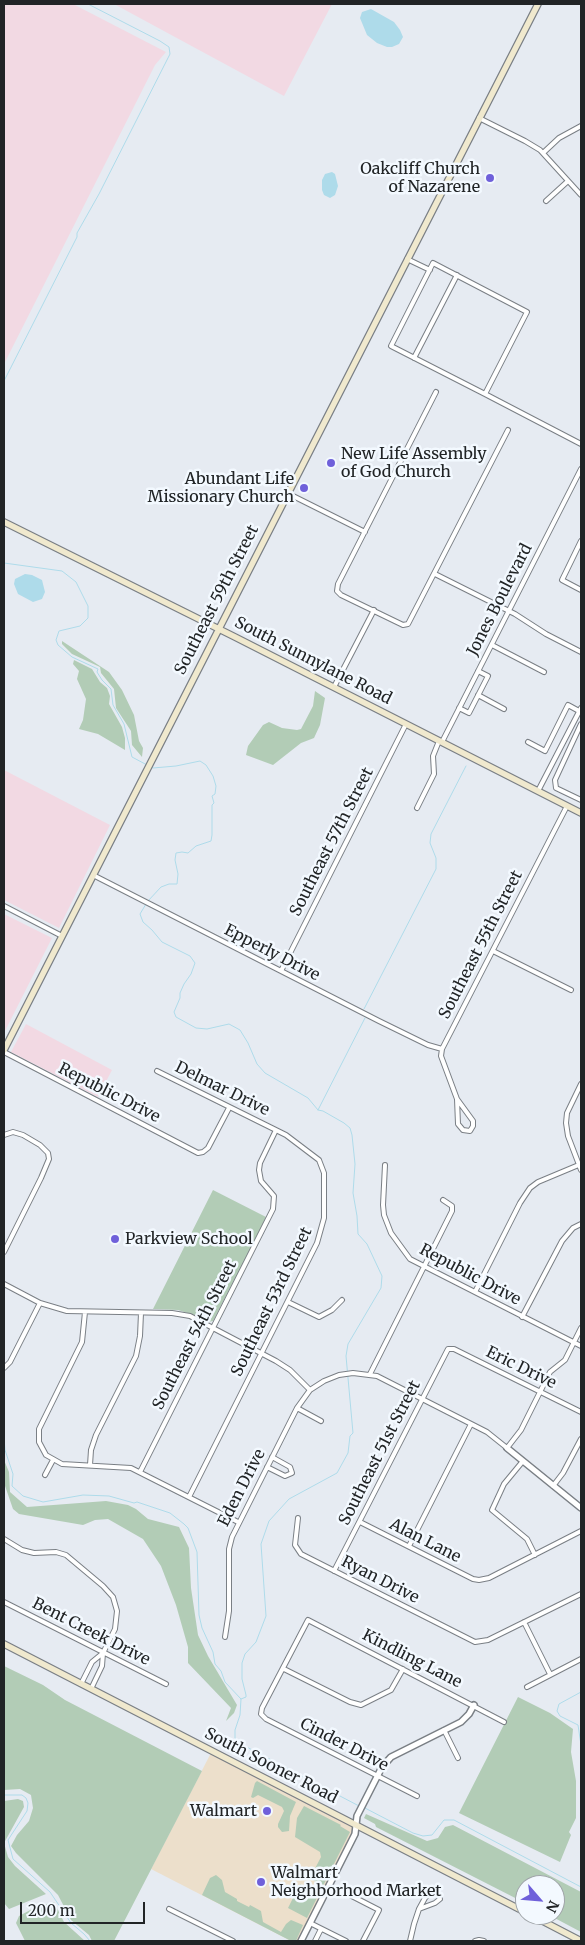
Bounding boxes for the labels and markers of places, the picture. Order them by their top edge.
place label: Oakcliff Church of Nazarene [360,159,480,197]
marker: Oakcliff Church of Nazarene [484,172,496,184]
place label: New Life Assembly of God Church [341,444,487,482]
marker: New Life Assembly of God Church [325,457,337,469]
place label: Abundant Life Missionary Church [148,469,294,507]
marker: Abundant Life Missionary Church [298,482,310,494]
place label: Parkview School [125,1229,253,1249]
marker: Parkview School [109,1233,121,1245]
place label: Walmart [190,1801,257,1821]
marker: Walmart [261,1805,273,1817]
place label: Walmart Neighborhood Market [271,1863,442,1901]
marker: Walmart Neighborhood Market [255,1876,267,1888]

